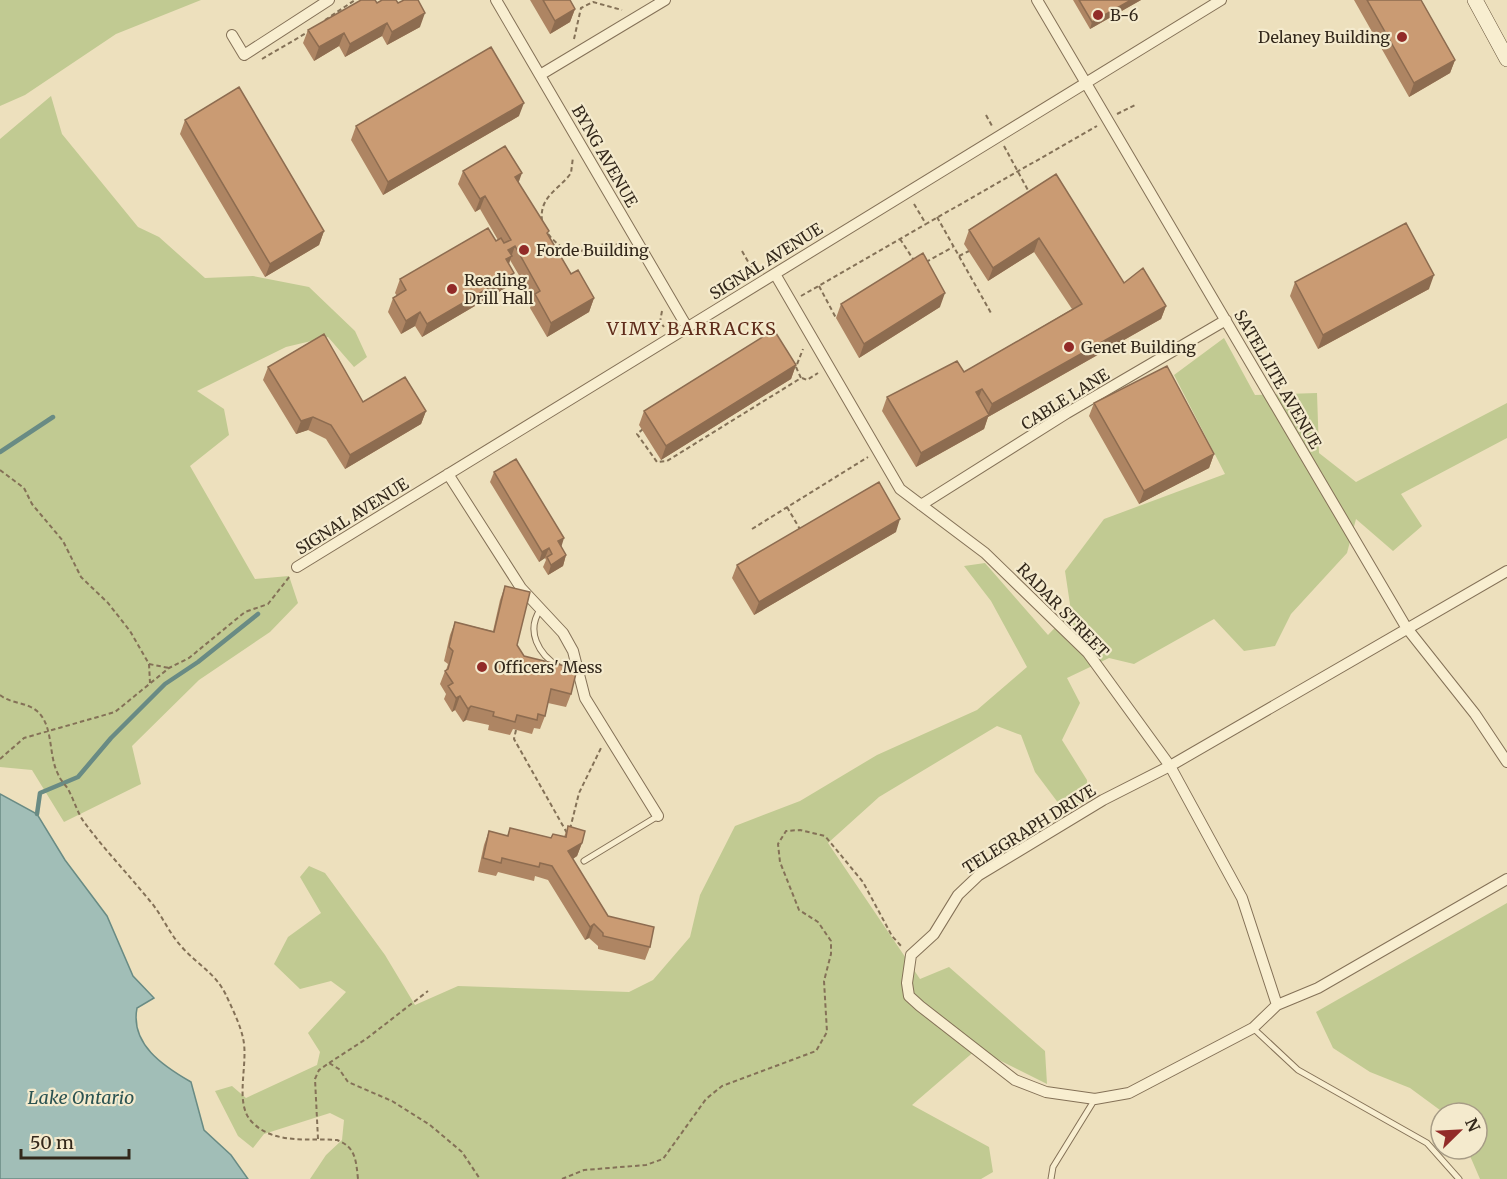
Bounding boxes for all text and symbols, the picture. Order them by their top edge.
place label: B-6 [1110,5,1139,25]
marker: B-6 [1091,8,1105,22]
place label: Delaney Building [1258,27,1390,47]
marker: Delaney Building [1395,30,1409,44]
street label: BYNG AVENUE [568,102,643,211]
street label: SIGNAL AVENUE [706,218,827,304]
place label: Forde Building [536,240,649,260]
marker: Forde Building [517,243,531,257]
place label: Reading Drill Hall [464,270,534,308]
marker: Reading Drill Hall [445,282,459,296]
street label: SATELLITE AVENUE [1230,306,1326,453]
district label: VIMY BARRACKS [606,317,777,340]
place label: Genet Building [1081,337,1196,357]
marker: Genet Building [1062,340,1076,354]
street label: CABLE LANE [1017,364,1114,434]
street label: SIGNAL AVENUE [292,473,413,559]
street label: RADAR STREET [1013,559,1113,661]
place label: Officers' Mess [494,657,603,677]
marker: Officers' Mess [475,660,489,674]
street label: TELEGRAPH DRIVE [959,780,1100,878]
water label: Lake Ontario [28,1086,134,1109]
north arrow [1429,1101,1489,1161]
text: N [1461,1115,1485,1135]
scale bar [21,1122,129,1160]
text: 50 m [30,1131,74,1154]

